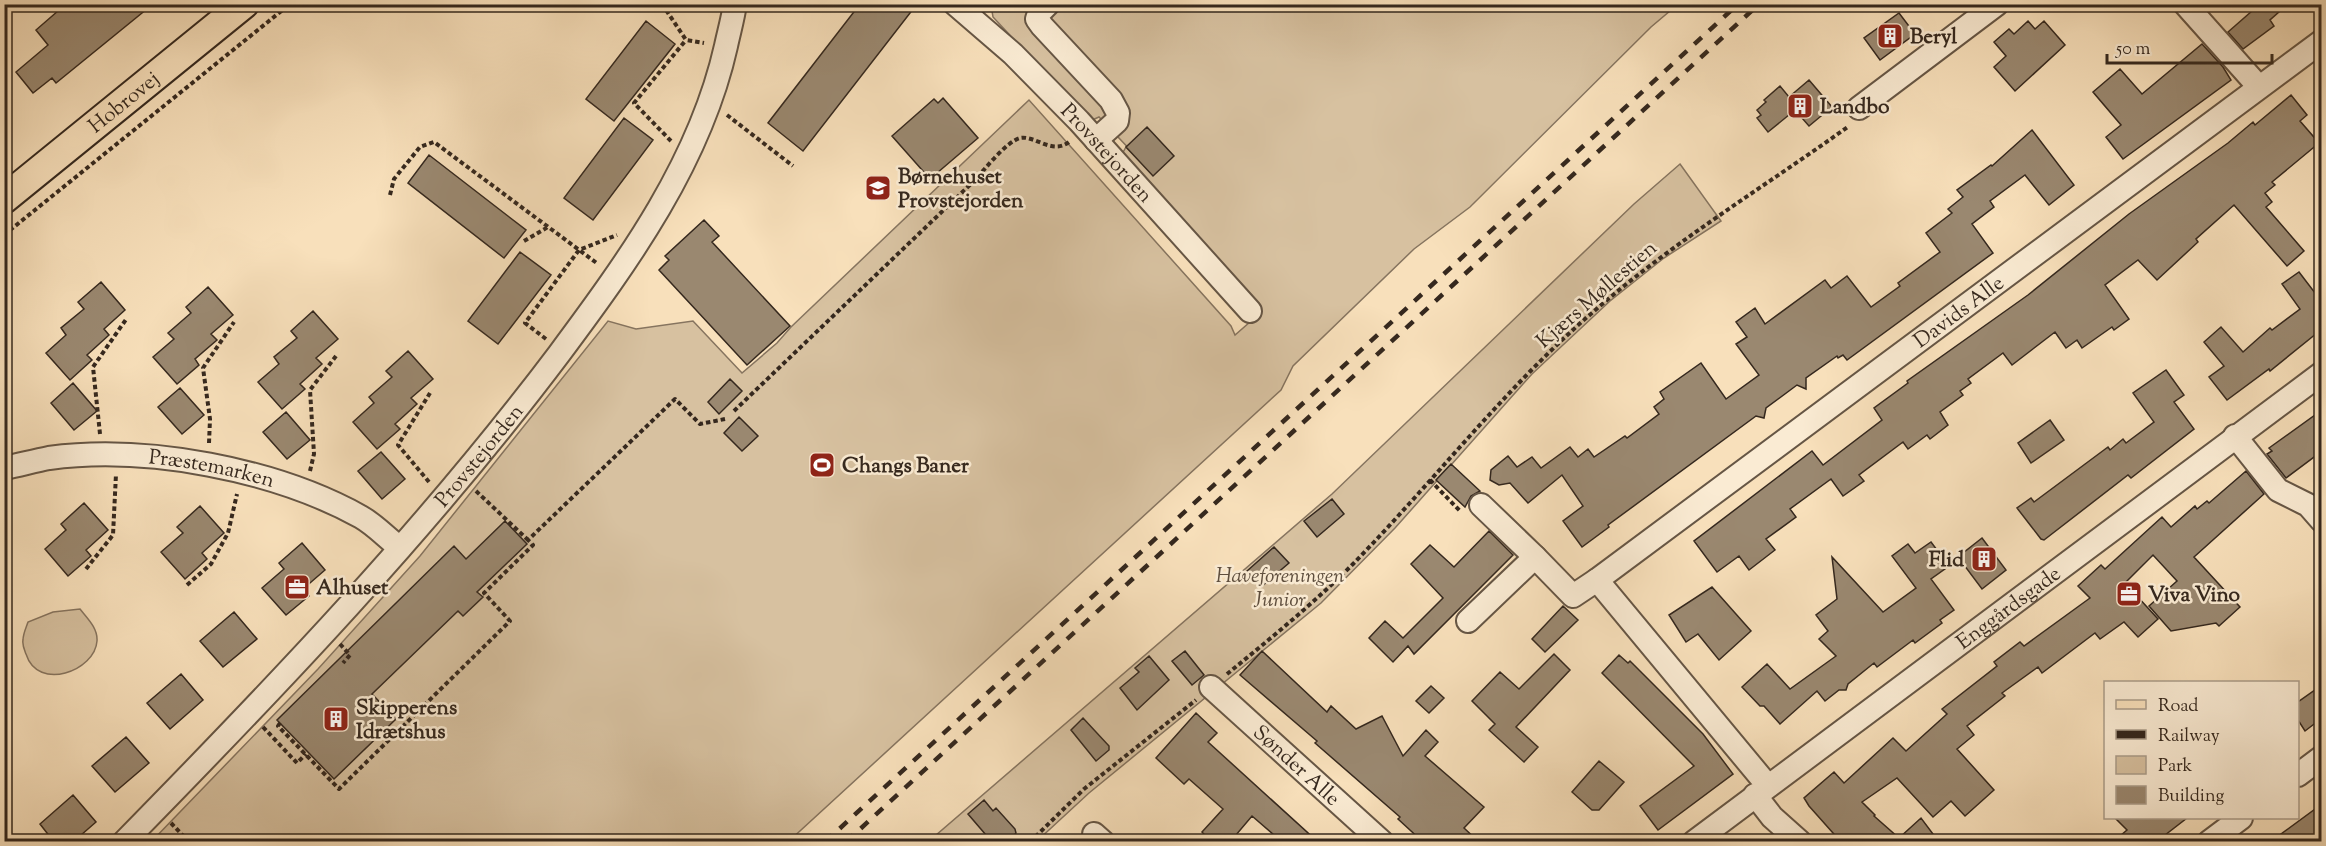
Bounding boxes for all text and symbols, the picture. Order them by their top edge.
building icon: Beryl [1875,21,1905,51]
place label: Beryl [1910,23,1957,53]
scale bar [2107,27,2272,65]
text: 50 m [2115,37,2151,63]
street label: Hobrovej [83,65,167,142]
building icon: Landbo [1785,91,1815,121]
place label: Landbo [1820,93,1890,123]
street label: Provstejorden [1053,97,1159,211]
place label: Børnehuset Provstejorden [898,163,1024,217]
school or university icon: Børnehuset Provstejorden [863,173,893,203]
street label: Kjærs Møllestien [1530,234,1664,357]
street label: Davids Alle [1908,269,2011,357]
street label: Provstejorden [429,399,532,515]
street label: Præstemarken [147,443,278,497]
sports icon: Changs Baner [807,450,837,480]
place label: Changs Baner [842,452,969,482]
building icon: Flid [1969,544,1999,574]
place label: Flid [1929,546,1964,576]
street label: Enggårdsgade [1951,560,2068,658]
park label: Haveforeningen Junior [1216,562,1344,616]
office icon: Alhuset [282,572,312,602]
place label: Alhuset [316,574,389,604]
office icon: Viva Vino [2114,579,2144,609]
place label: Viva Vino [2148,581,2241,611]
legend [2104,681,2299,819]
place label: Skipperens Idrætshus [356,694,457,748]
text: Road [2158,694,2198,720]
building icon: Skipperens Idrætshus [321,704,351,734]
street label: Sønder Alle [1245,719,1346,814]
text: Railway [2158,724,2220,750]
text: Park [2158,754,2193,780]
text: Building [2158,784,2224,810]

